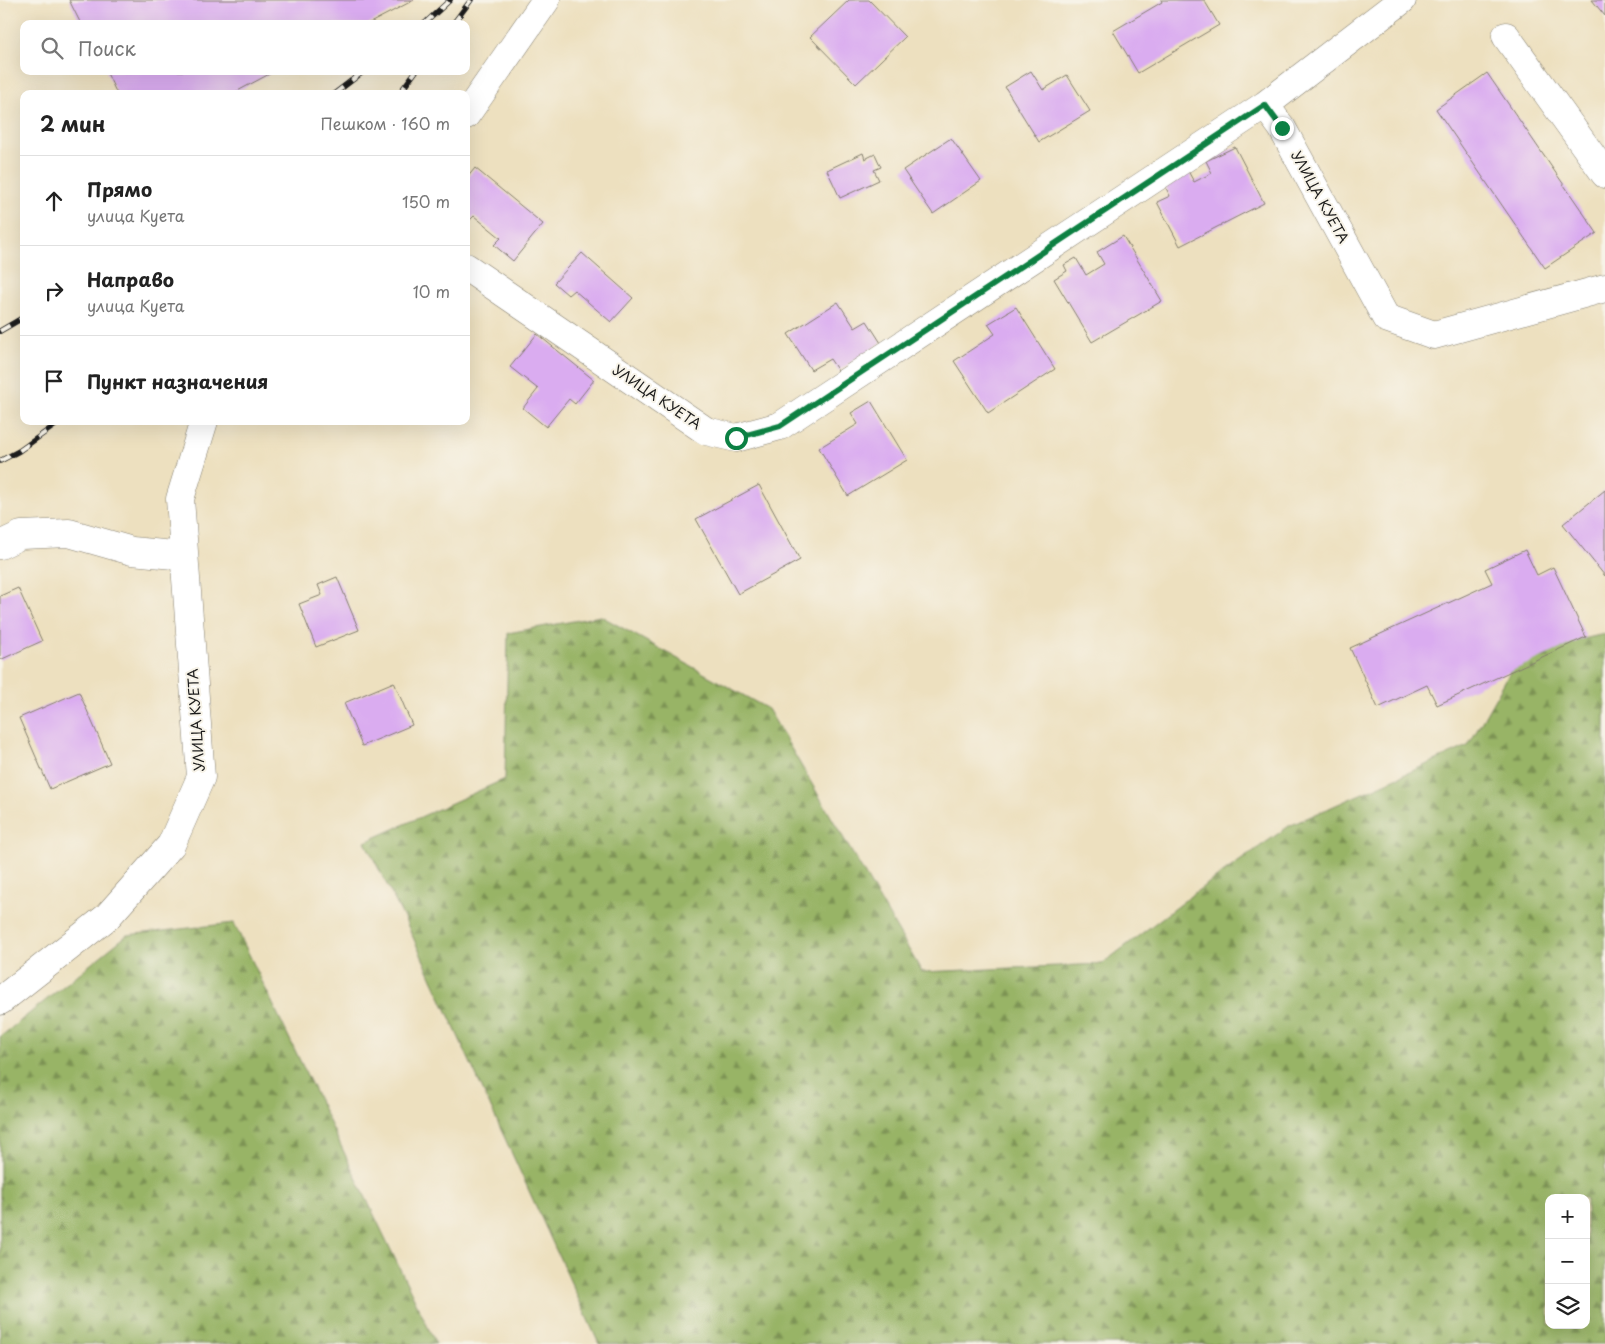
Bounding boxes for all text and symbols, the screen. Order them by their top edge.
search box [20,20,470,75]
icon: search [38,34,66,62]
text: Поиск [78,34,136,62]
text: 2 мин [40,107,105,139]
text: Пешком · 160 m [321,111,450,135]
route end [1271,117,1294,140]
street label: УЛИЦА КУЕТА [1286,147,1355,247]
text: Прямо [87,175,152,203]
icon: ahead [40,187,68,215]
text: 150 m [402,189,450,213]
text: улица Куета [87,203,185,227]
text: Направо [87,265,174,293]
icon: right [40,277,68,305]
text: 10 m [413,279,450,303]
text: улица Куета [87,293,185,317]
street label: УЛИЦА КУЕТА [609,359,706,434]
icon: arrive [40,367,68,395]
text: Пункт назначения [87,367,268,395]
route start [725,427,748,450]
street label: УЛИЦА КУЕТА [181,668,210,772]
map controls [1545,1194,1590,1329]
button: + [1545,1194,1590,1239]
button: − [1545,1239,1590,1284]
button: layers [1545,1284,1590,1329]

